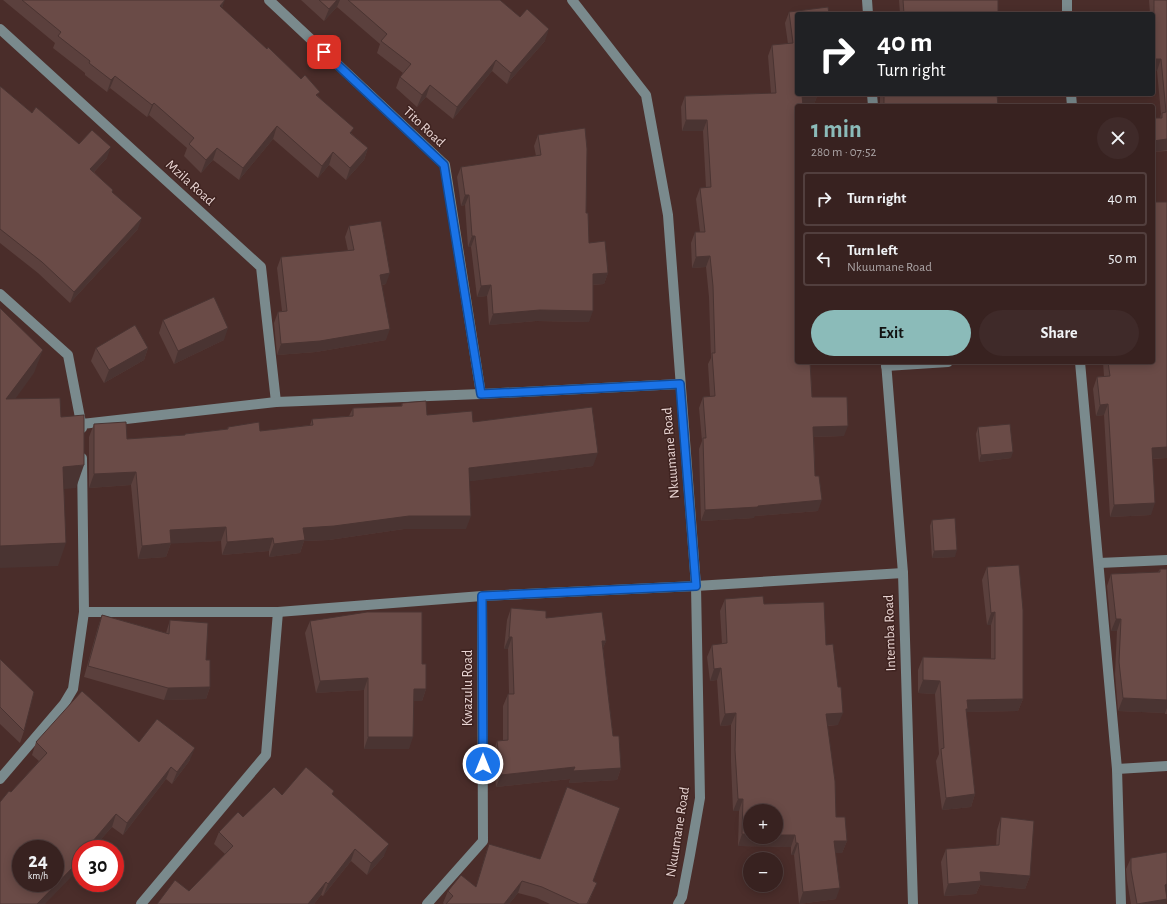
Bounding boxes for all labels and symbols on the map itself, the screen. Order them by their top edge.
pin [307,35,341,69]
street label: Tito Road [400,104,448,150]
street label: Mzila Road [163,158,217,208]
street label: Nkuumane Road [660,407,682,499]
street label: Intemba Road [882,594,898,672]
street label: Kwazulu Road [461,650,475,726]
position arrow [462,743,504,785]
street label: Nkuumane Road [664,786,692,878]
speed limit sign: 30 [72,840,124,892]

